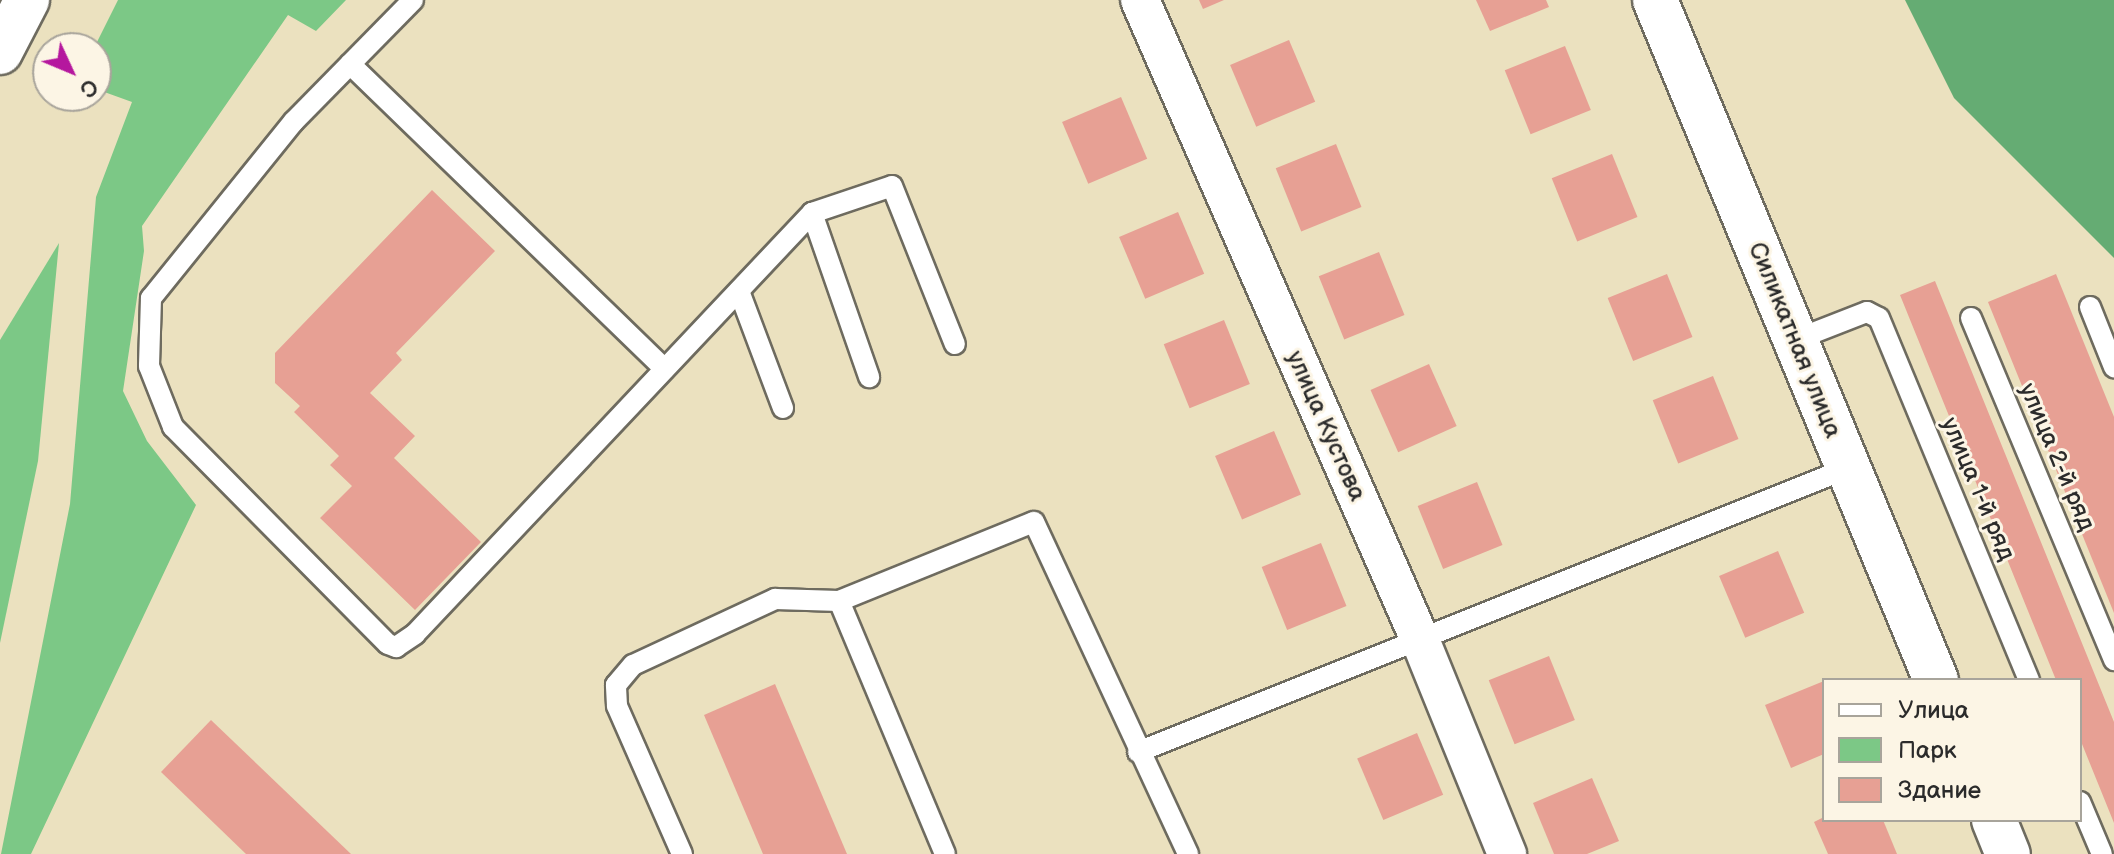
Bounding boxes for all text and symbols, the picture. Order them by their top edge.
north arrow [32,32,112,112]
text: С [73,73,103,103]
street label: Силикатная улица [1743,238,1847,442]
street label: улица Кустова [1280,347,1372,505]
street label: улица 2-й ряд [2013,379,2101,535]
street label: улица 1-й ряд [1935,413,2021,565]
legend [1822,678,2082,822]
text: Улица [1898,696,1969,725]
text: Парк [1898,736,1956,765]
text: Здание [1898,776,1981,805]

